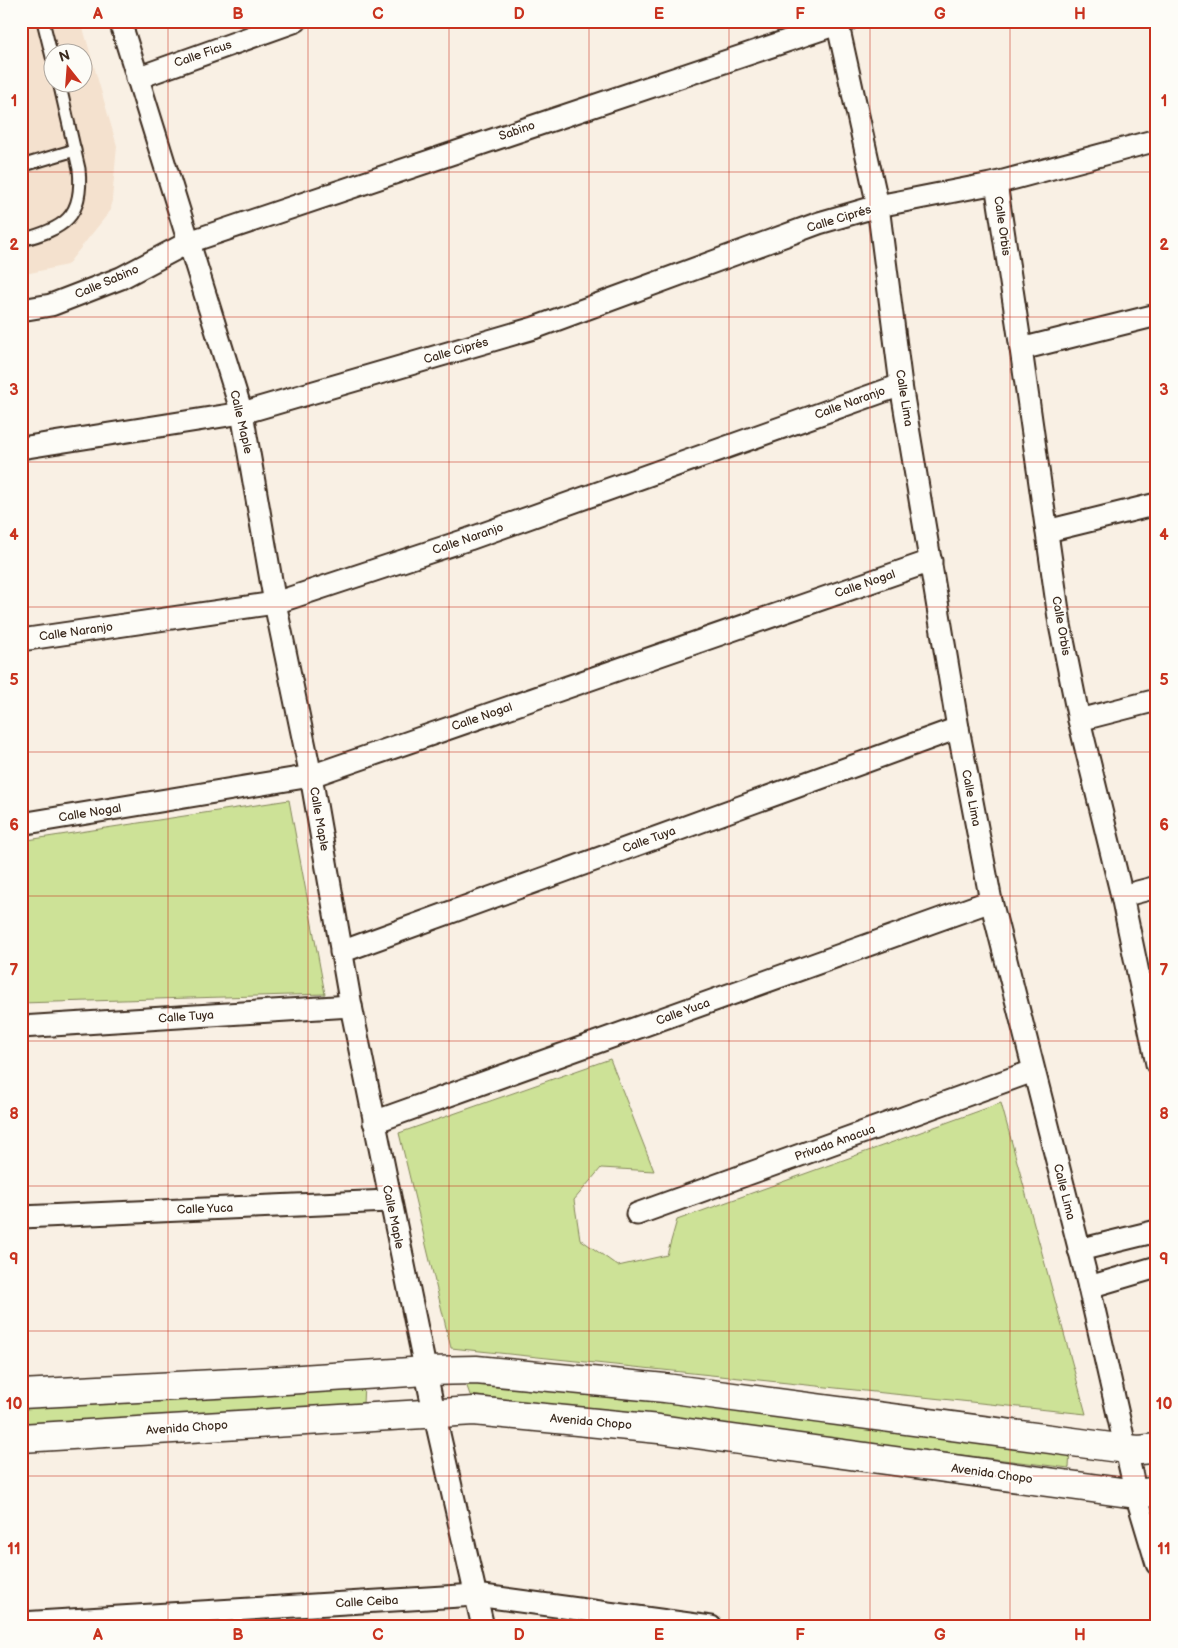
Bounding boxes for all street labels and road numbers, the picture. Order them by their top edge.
street label: Calle Ficus [172,37,234,71]
street label: Sabino [497,118,537,144]
street label: Calle Orbis [990,195,1014,257]
street label: Calle Ciprés [805,202,873,236]
street label: Calle Sabino [73,262,141,302]
street label: Calle Ciprés [422,335,490,367]
street label: Calle Lima [892,368,916,428]
street label: Calle Naranjo [813,383,888,423]
street label: Calle Maple [226,389,256,455]
street label: Calle Naranjo [431,520,506,558]
street label: Calle Nogal [833,567,897,601]
street label: Calle Orbis [1048,595,1074,657]
street label: Calle Naranjo [38,619,114,645]
street label: Calle Nogal [450,700,514,734]
street label: Calle Lima [958,768,984,828]
street label: Calle Maple [306,786,332,852]
street label: Calle Nogal [58,801,122,825]
street label: Calle Tuya [620,823,678,857]
street label: Calle Yuca [654,995,712,1029]
street label: Calle Tuya [158,1008,214,1026]
street label: Privada Anacua [793,1121,877,1164]
street label: Calle Lima [1050,1162,1078,1222]
street label: Calle Maple [379,1184,407,1250]
street label: Calle Yuca [177,1201,234,1217]
street label: Avenida Chopo [549,1411,633,1433]
street label: Avenida Chopo [146,1418,229,1438]
street label: Avenida Chopo [950,1461,1034,1487]
street label: Calle Ceiba [335,1593,399,1611]

